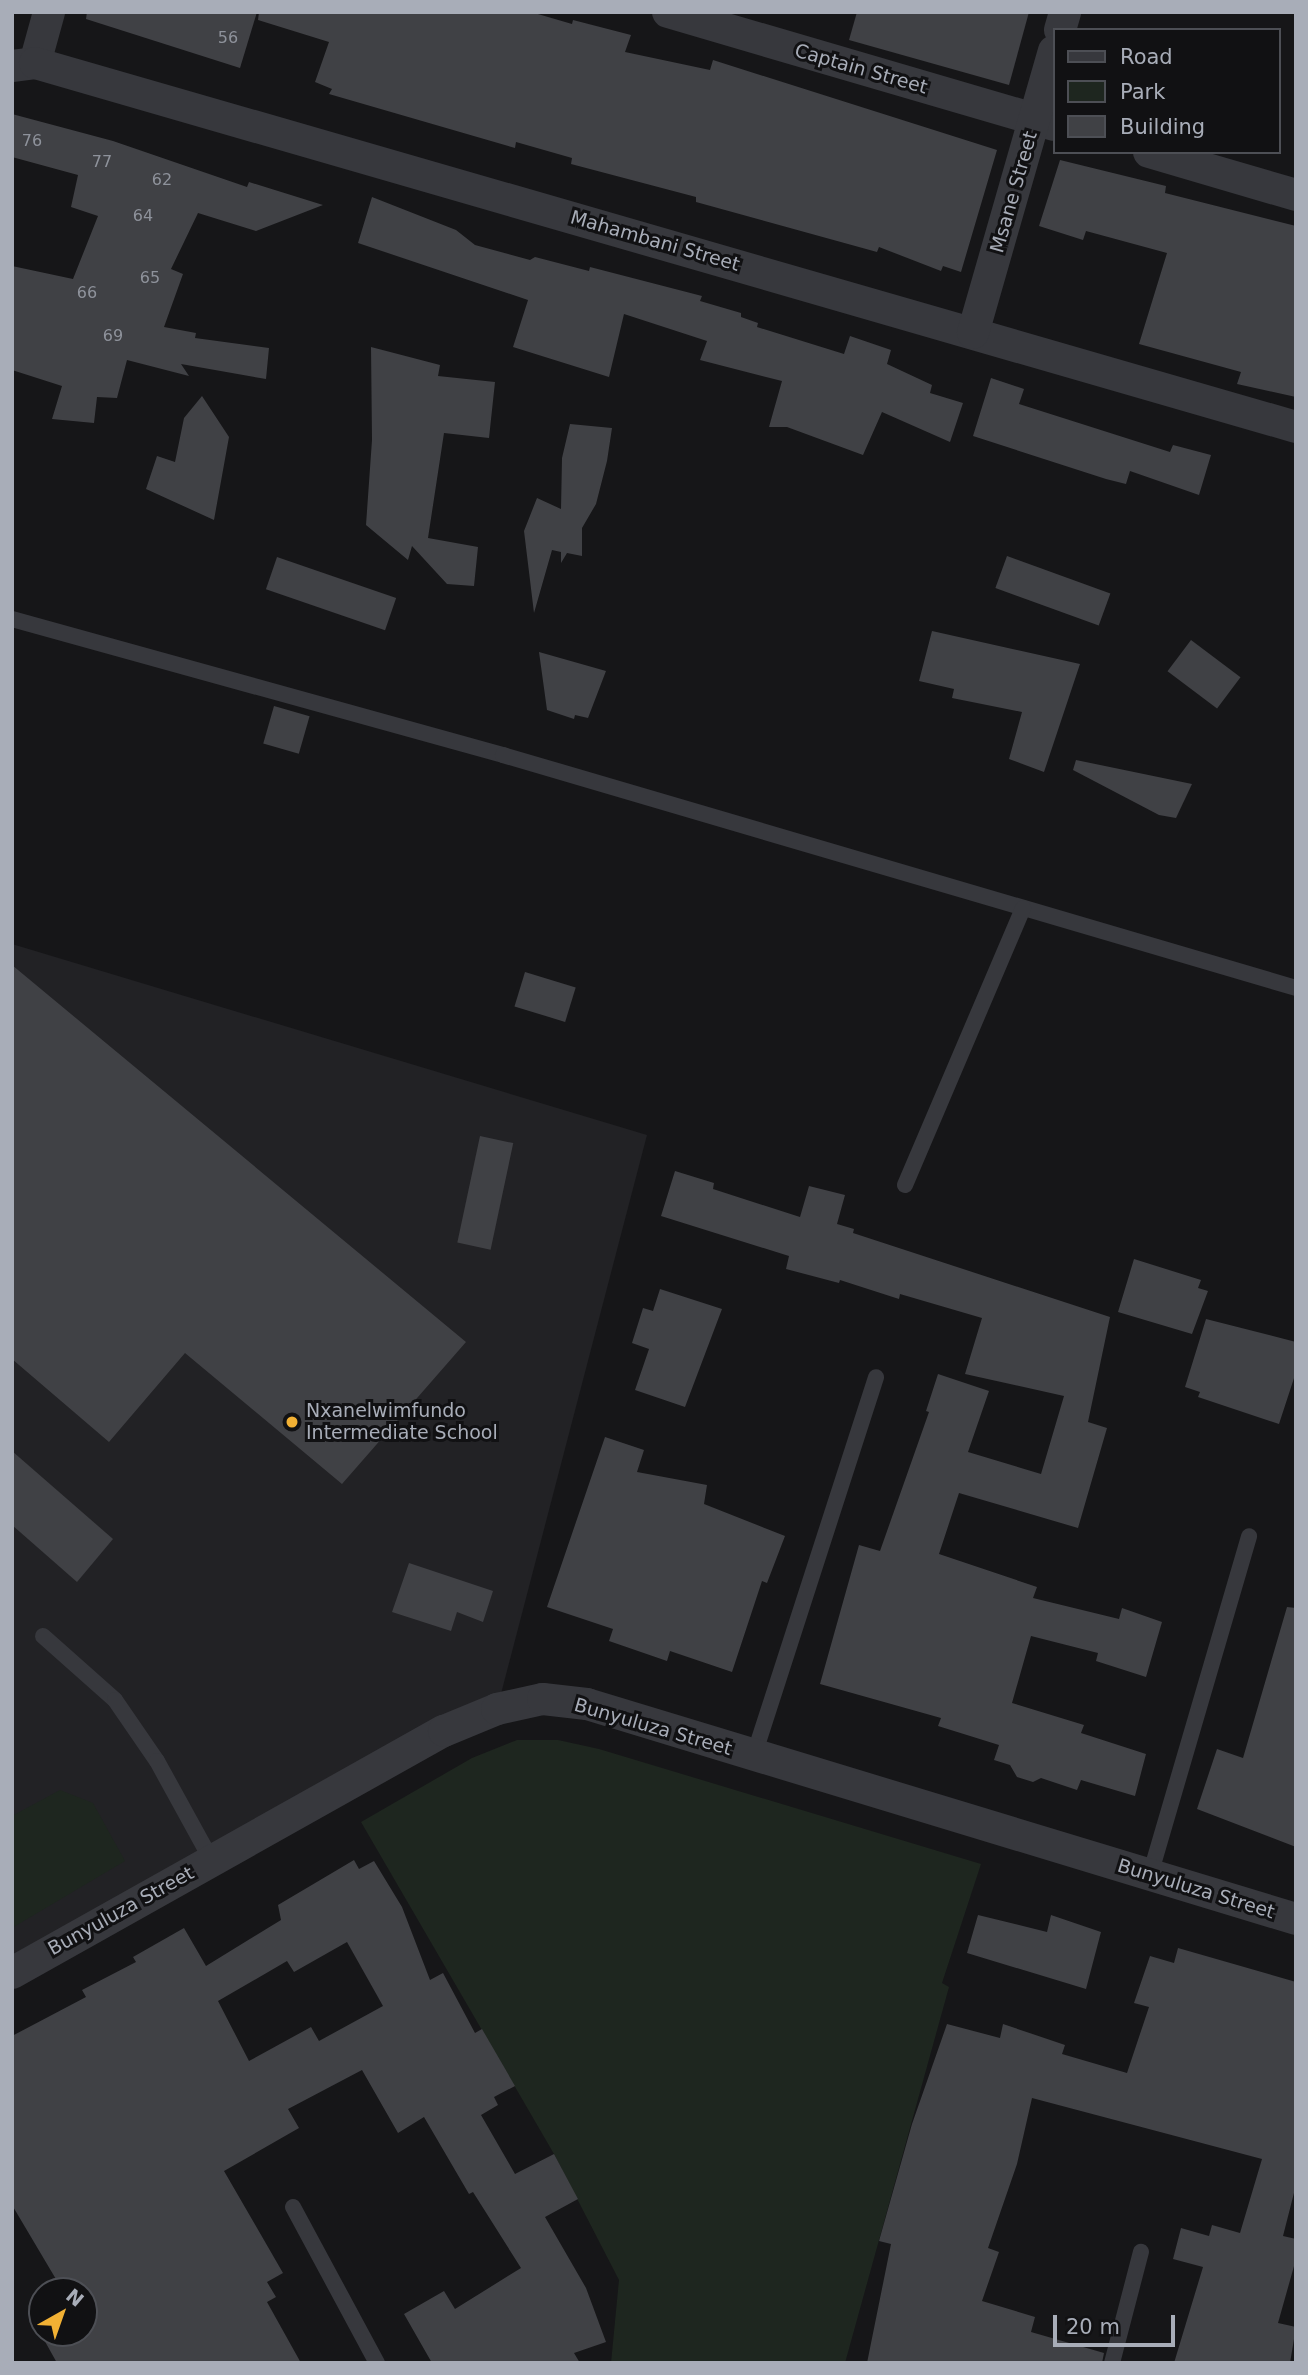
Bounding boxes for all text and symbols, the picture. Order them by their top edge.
house number: 56 [218,28,238,48]
legend [1052,28,1280,154]
street label: Captain Street [792,39,930,99]
text: Road [1120,45,1173,69]
text: Park [1120,80,1165,104]
text: Building [1120,115,1205,139]
street label: Msane Street [986,129,1042,255]
house number: 76 [22,131,42,151]
house number: 77 [92,152,112,172]
house number: 62 [152,170,172,190]
house number: 64 [133,206,153,226]
street label: Mahambani Street [568,206,742,276]
house number: 65 [140,268,160,288]
house number: 66 [77,283,97,303]
house number: 69 [103,326,123,346]
place label: Nxanelwimfundo Intermediate School [306,1400,498,1444]
marker: Nxanelwimfundo Intermediate School [284,1414,300,1430]
street label: Bunyuluza Street [571,1694,735,1760]
street label: Bunyuluza Street [1115,1854,1277,1924]
street label: Bunyuluza Street [44,1861,198,1961]
north arrow [28,2277,98,2347]
text: N [62,2284,88,2311]
scale bar [1056,2302,1178,2346]
text: 20 m [1066,2315,1120,2339]

